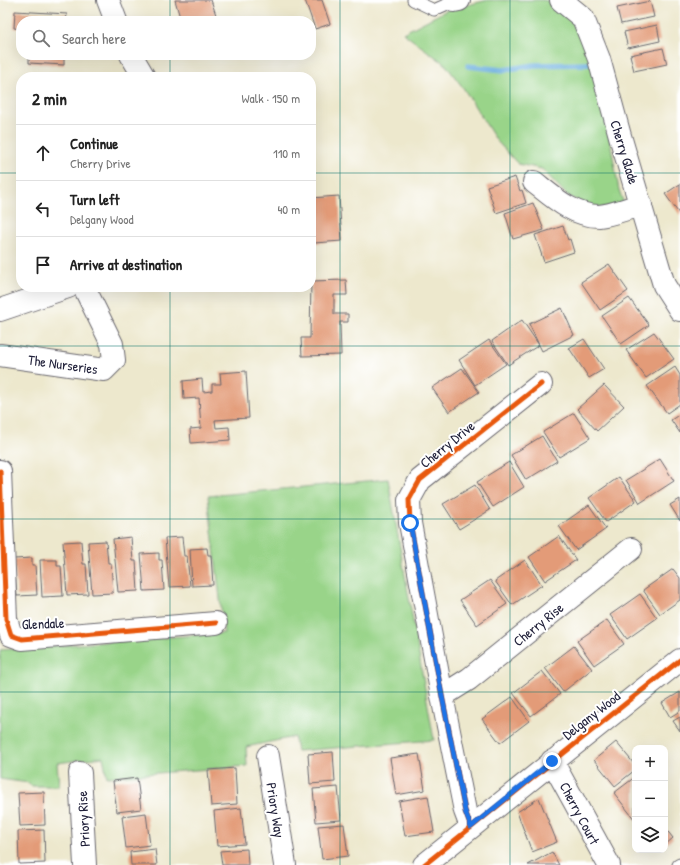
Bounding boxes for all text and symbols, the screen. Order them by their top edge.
search box [16,16,316,60]
icon: search [30,27,52,49]
text: Search here [62,28,126,49]
text: 2 min [32,87,67,110]
text: Walk · 150 m [242,89,300,107]
street label: Cherry Glade [605,118,644,187]
text: Continue [70,133,118,154]
icon: ahead [32,142,54,164]
text: 110 m [273,144,300,162]
text: Cherry Drive [70,154,131,172]
text: Turn left [70,189,120,210]
icon: left [32,198,54,220]
text: 40 m [277,200,300,218]
text: Delgany Wood [70,210,134,228]
icon: arrive [32,254,54,276]
text: Arrive at destination [70,254,182,275]
street label: The Nurseries [27,350,99,378]
street label: Cherry Drive [416,416,479,473]
route start [401,514,419,532]
street label: Cherry Rise [509,598,568,651]
street label: Glendale [21,613,65,633]
street label: Delgany Wood [558,686,625,744]
map controls [632,745,668,853]
button: + [632,745,668,781]
route end [543,752,561,770]
street label: Cherry Court [555,778,604,848]
street label: Priory Way [261,781,290,839]
button: − [632,781,668,817]
street label: Priory Rise [72,790,95,847]
button: layers [632,817,668,853]

